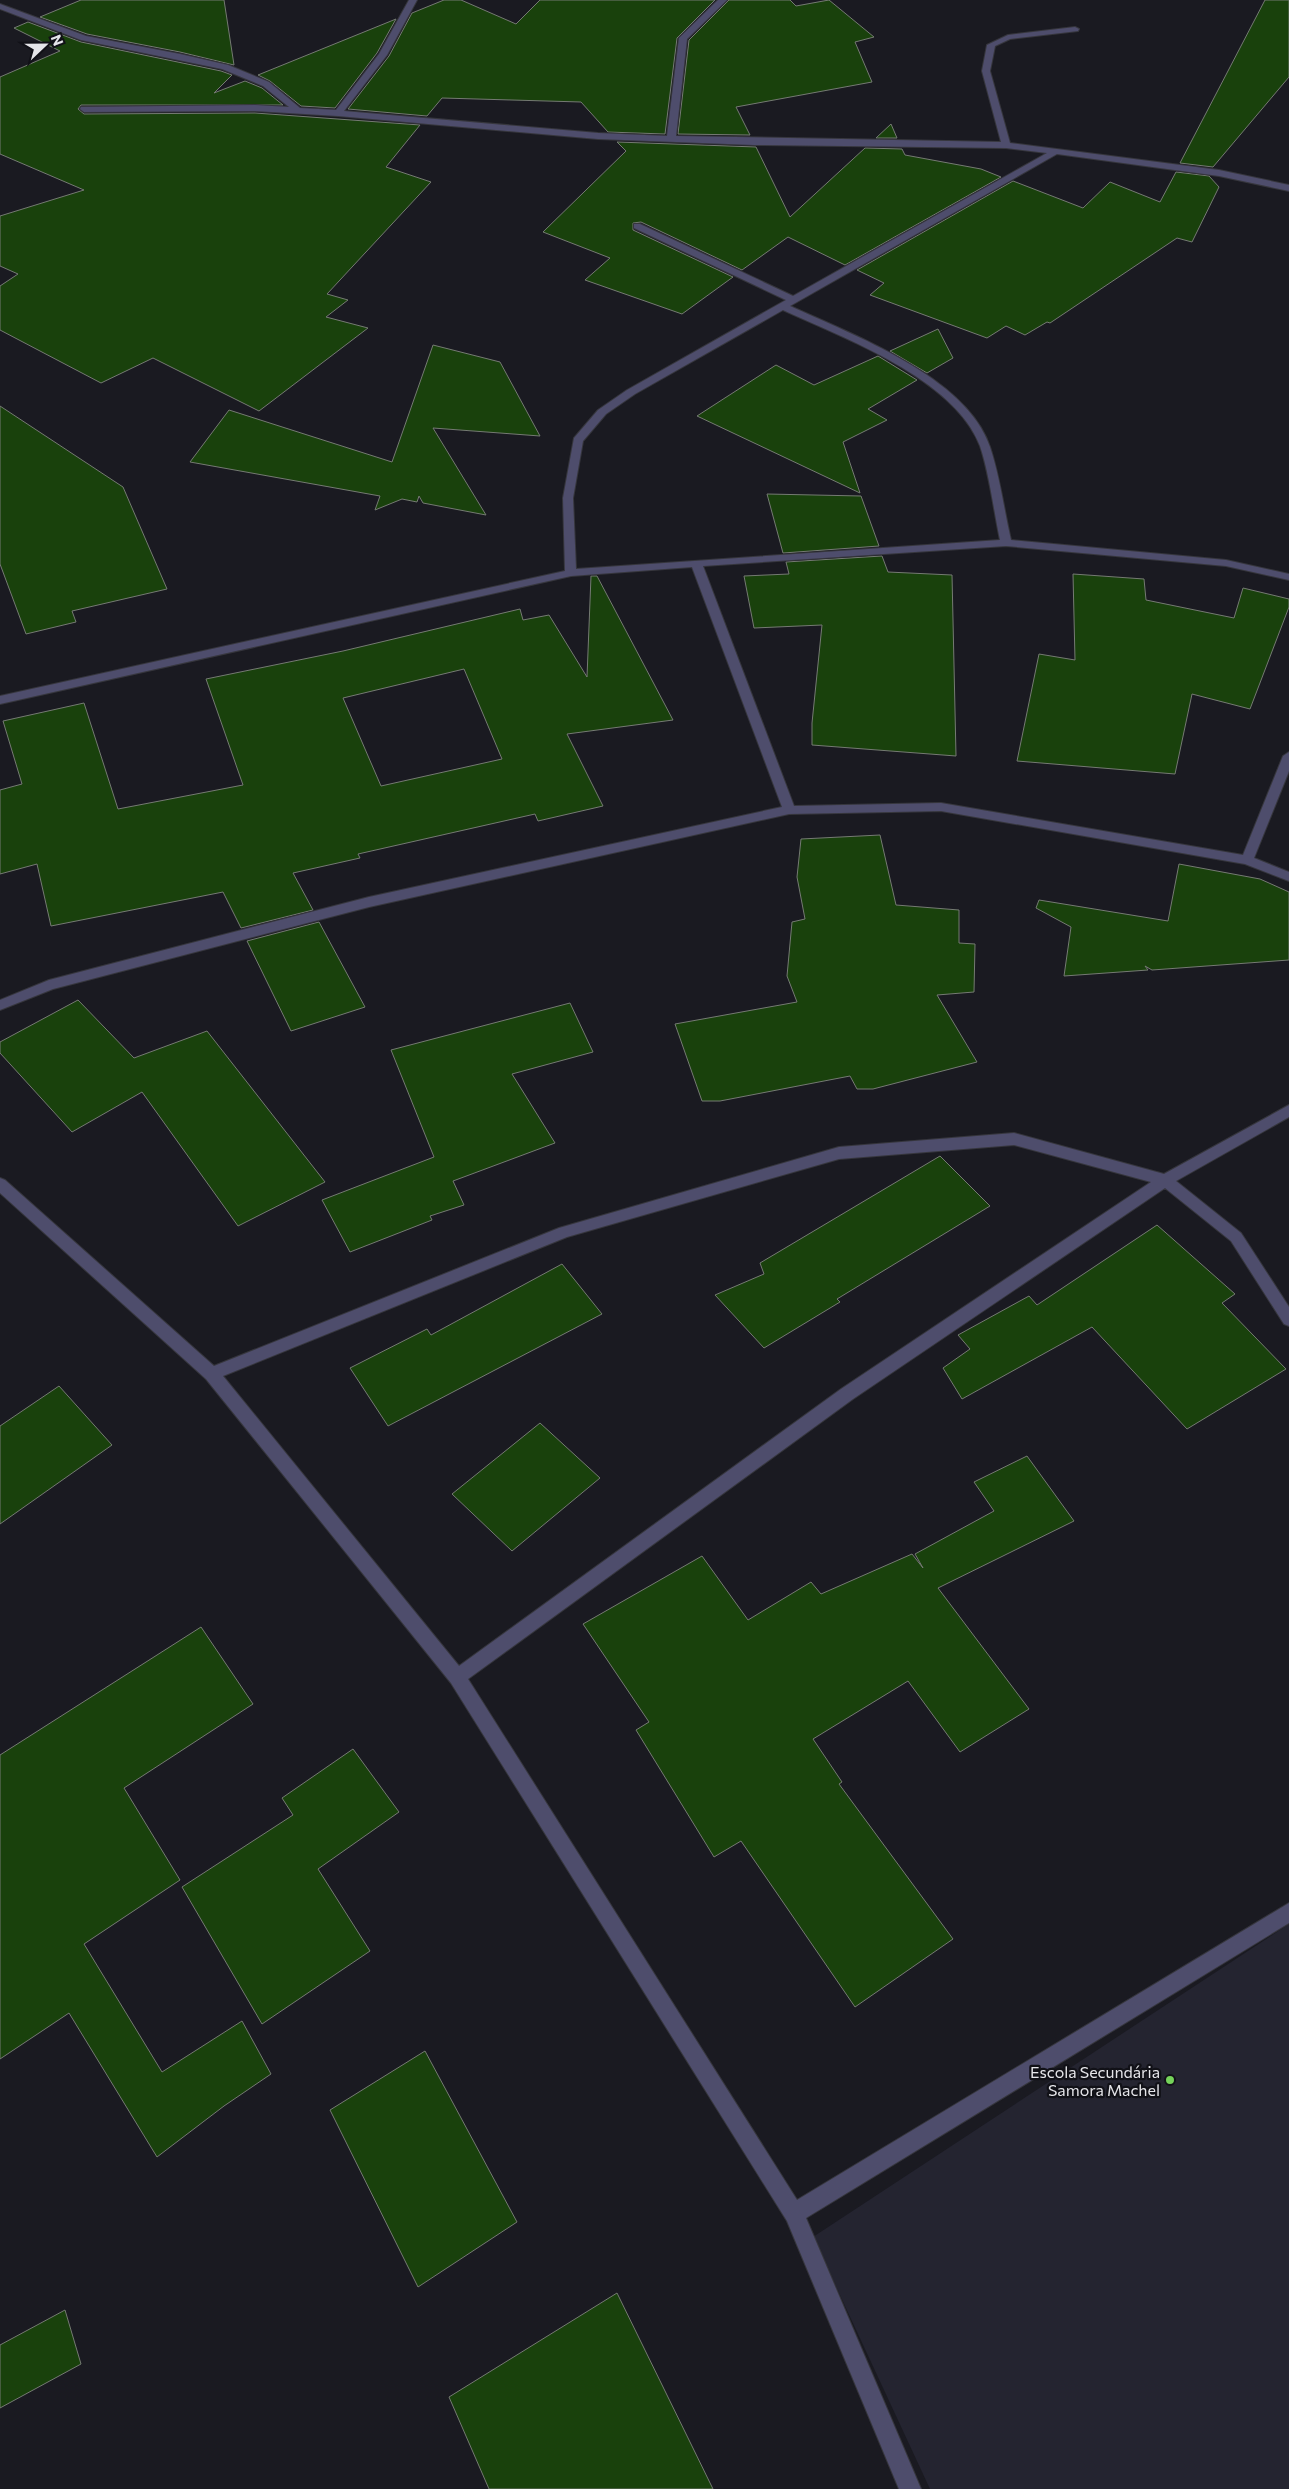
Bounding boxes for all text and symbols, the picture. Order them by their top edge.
north arrow [20,20,70,70]
text: N [48,32,67,48]
place label: Escola Secundária Samora Machel [1030,2062,1160,2099]
marker: Escola Secundária Samora Machel [1164,2074,1176,2086]

